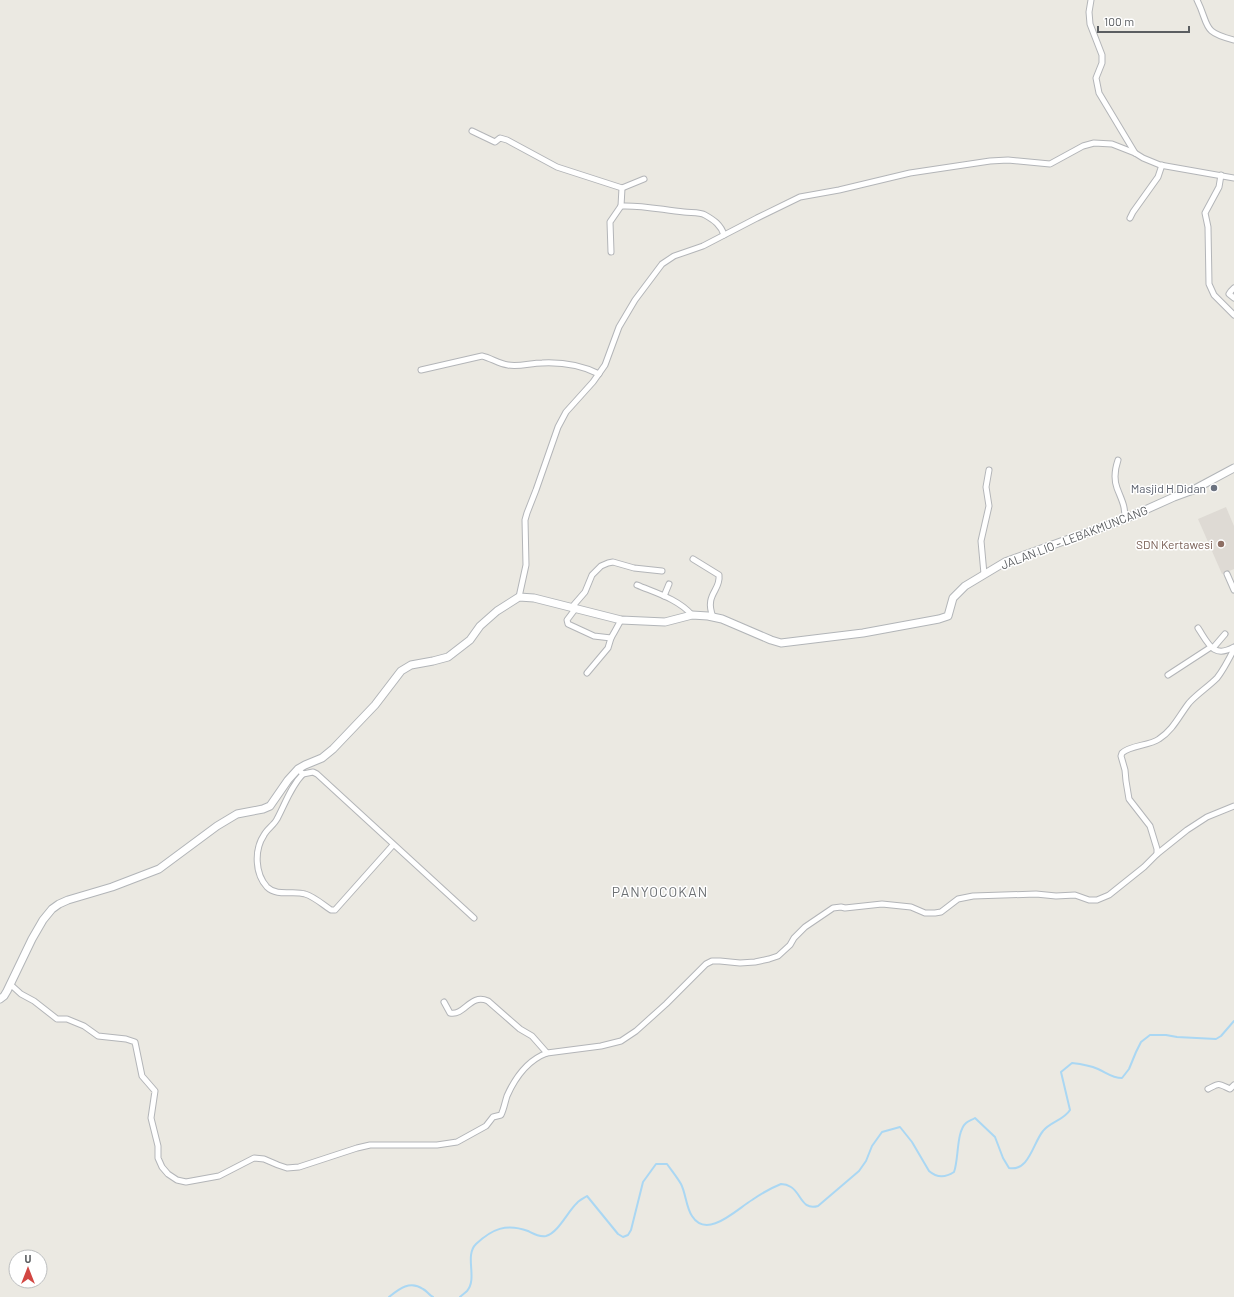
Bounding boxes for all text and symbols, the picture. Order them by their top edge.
scale bar [1098,8,1189,34]
text: 100 m [1104,14,1134,28]
place label: Masjid H Didan [1131,481,1206,495]
marker: Masjid H Didan [1209,483,1219,493]
street label: JALAN LIO - LEBAKMUNCANG [998,502,1150,572]
place label: SDN Kertawesi [1136,537,1213,551]
marker: SDN Kertawesi [1216,539,1226,549]
district label: PANYOCOKAN [612,883,708,900]
north arrow [8,1249,48,1289]
text: U [25,1252,32,1265]

